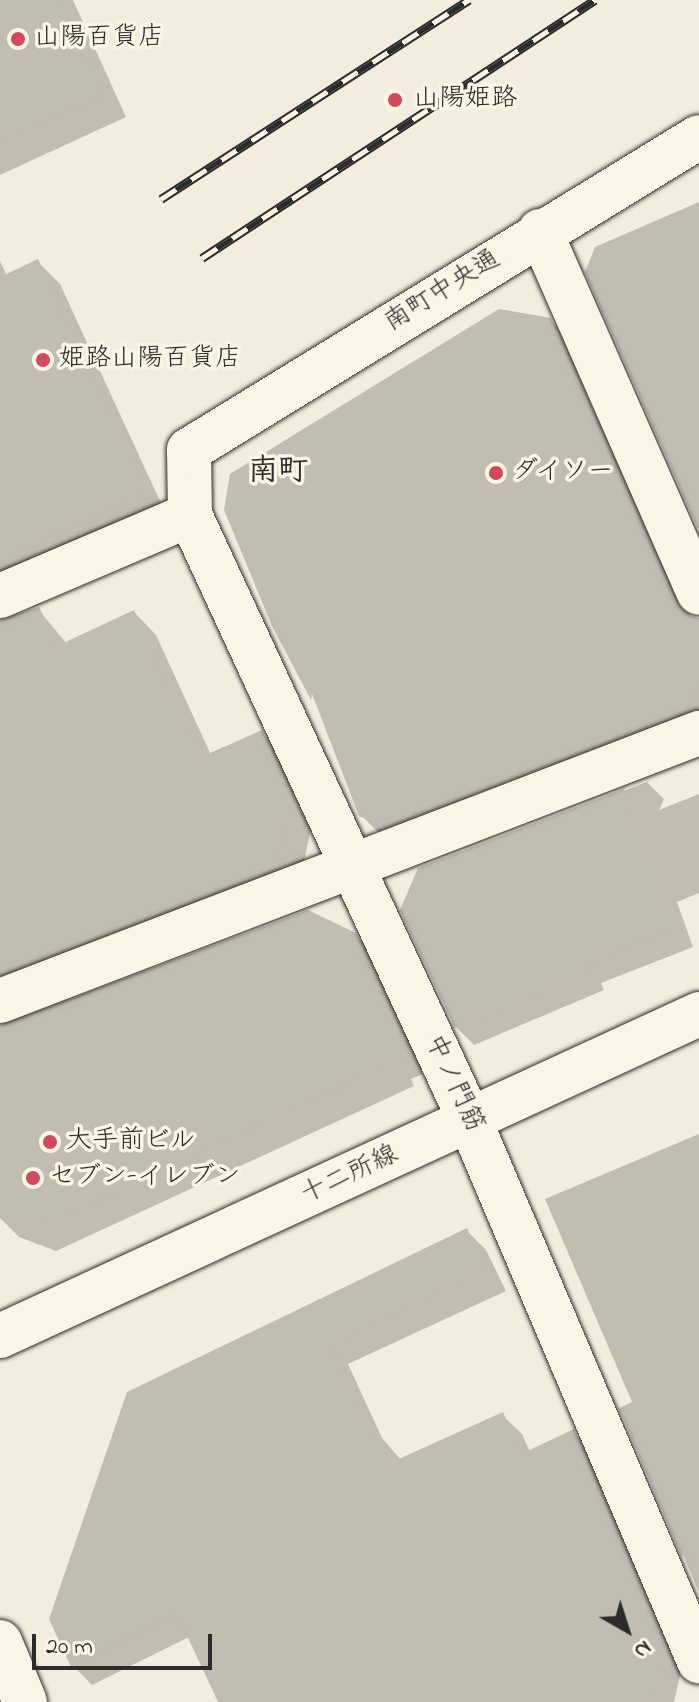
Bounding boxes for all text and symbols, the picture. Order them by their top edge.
place label: 山陽百貨店 [34,23,164,55]
marker: 山陽百貨店 [9,30,27,48]
place label: 山陽姫路 [413,84,517,116]
marker: 山陽姫路 [384,89,406,111]
street label: 南町中央通 [380,244,506,340]
place label: 姫路山陽百貨店 [59,344,241,376]
marker: 姫路山陽百貨店 [34,351,52,369]
district label: 南町 [248,454,308,490]
place label: ダイソー [512,457,616,489]
marker: ダイソー [487,464,505,482]
street label: 中ノ門筋 [417,1030,489,1138]
place label: 大手前ビル [66,1126,196,1158]
marker: 大手前ビル [41,1133,59,1151]
street label: 十二所線 [296,1140,404,1212]
place label: セブン-イレブン [49,1162,241,1194]
marker: セブン-イレブン [24,1169,42,1187]
north arrow [587,1590,667,1670]
scale bar [36,1618,216,1668]
text: 20 m [46,1630,93,1665]
text: N [626,1632,658,1666]

